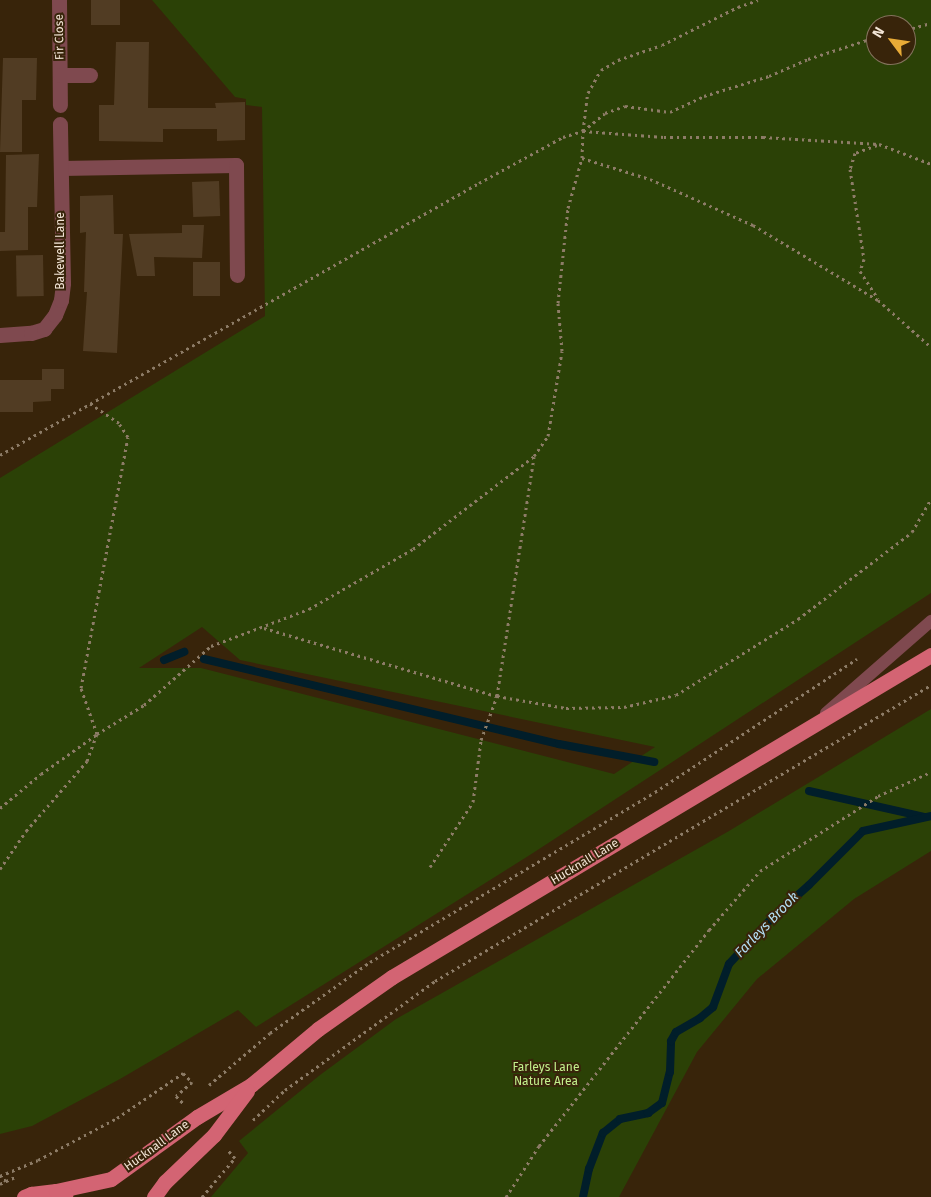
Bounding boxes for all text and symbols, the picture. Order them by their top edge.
street label: Fir Close [52,14,68,60]
north arrow [866,15,916,65]
text: N [869,24,888,41]
street label: Bakewell Lane [54,212,68,290]
street label: Hucknall Lane [548,836,622,888]
water label: Farleys Brook [732,889,802,961]
park label: Farleys Lane Nature Area [513,1061,579,1089]
street label: Hucknall Lane [122,1118,192,1174]

